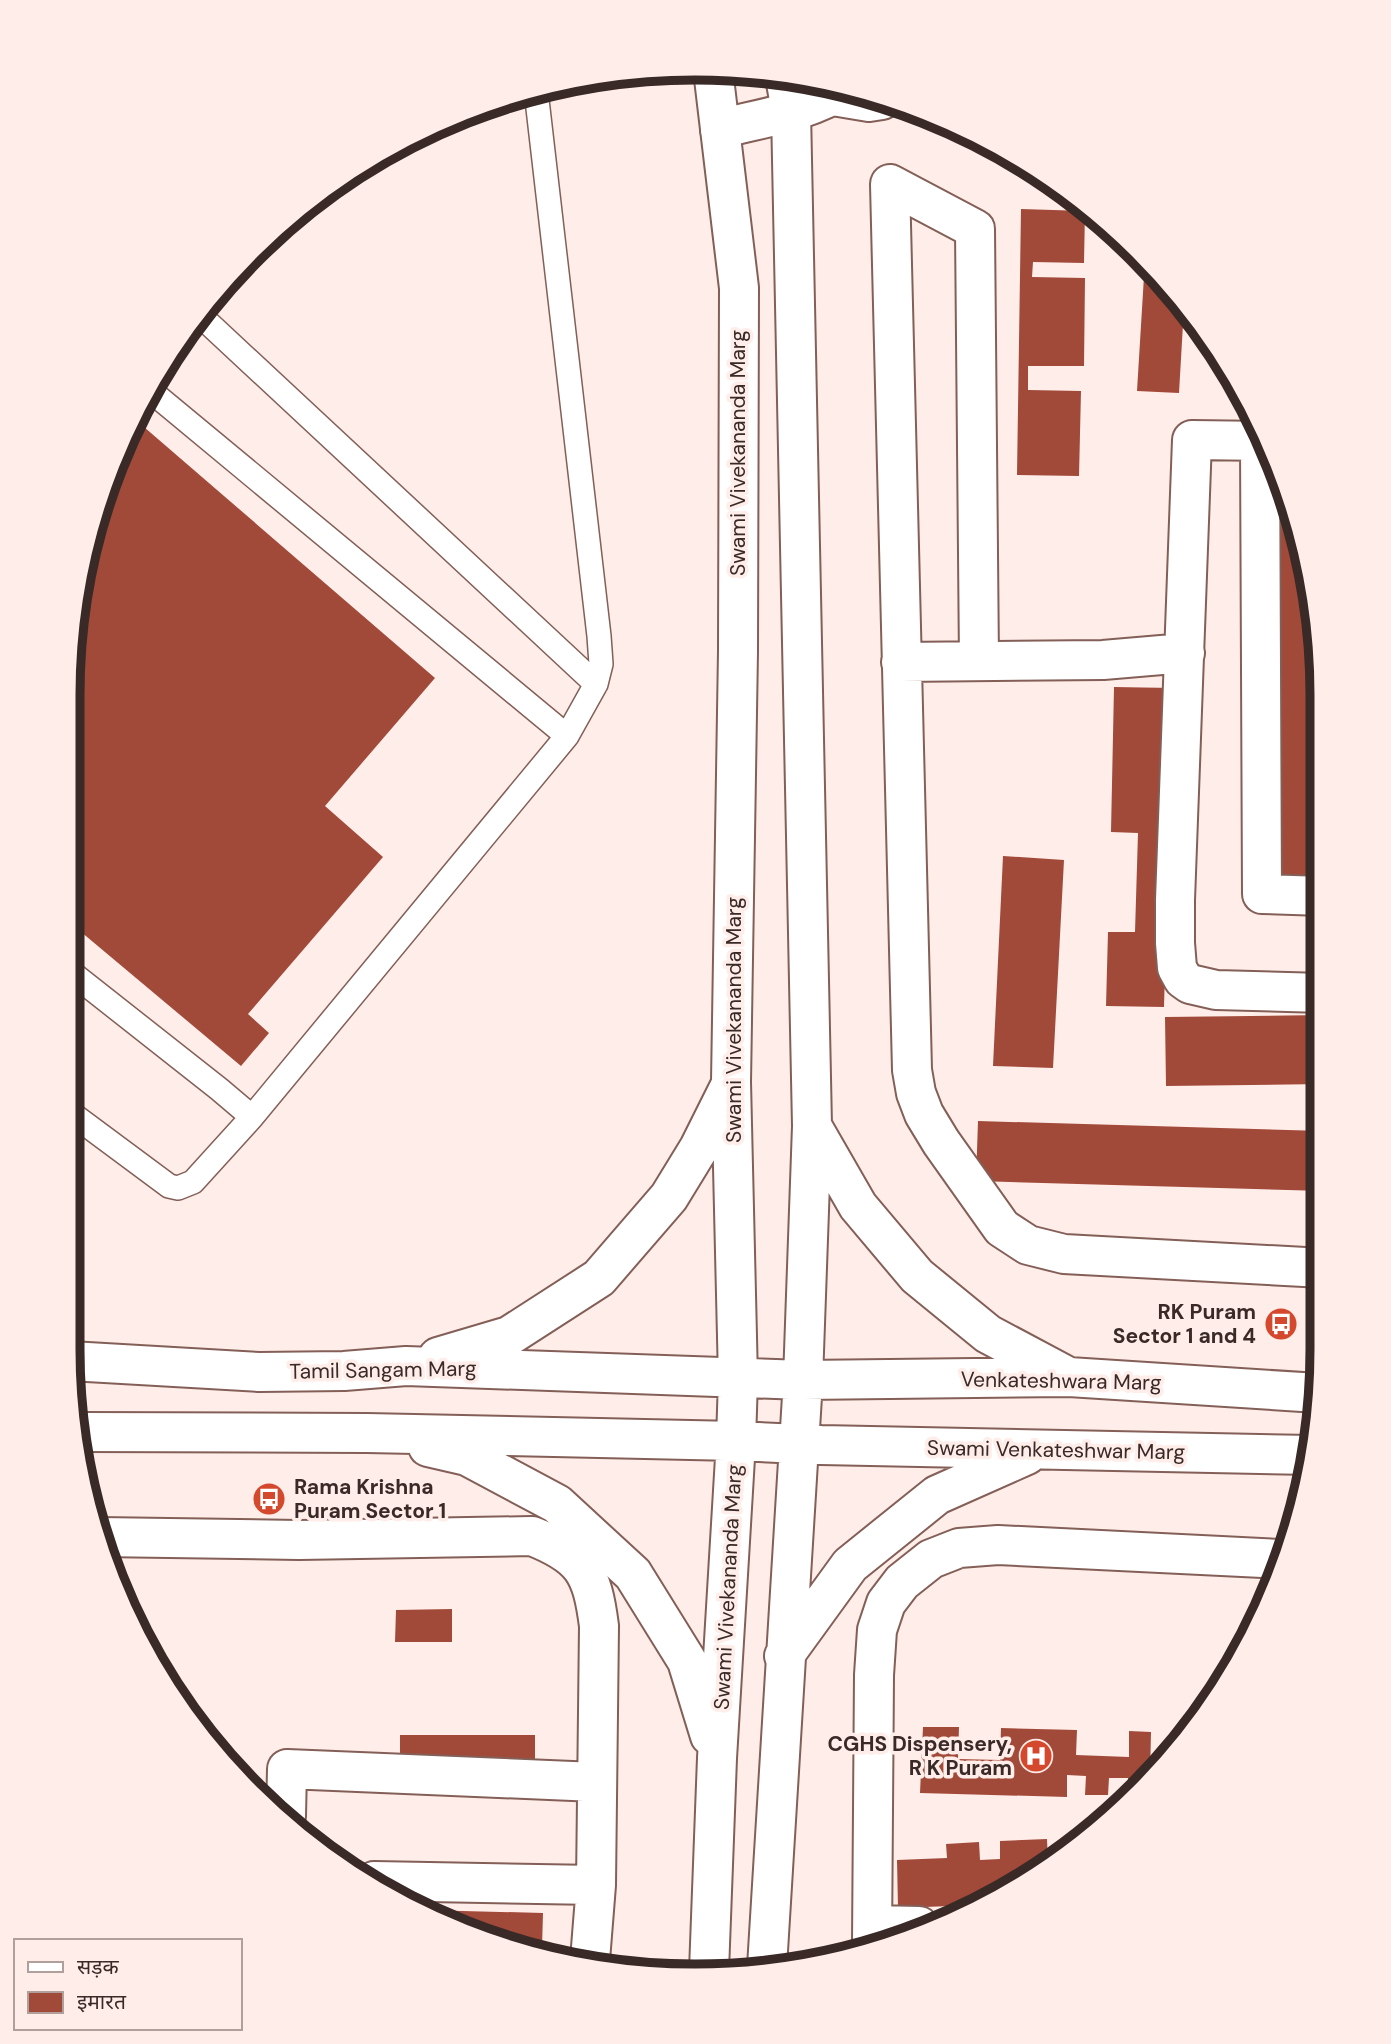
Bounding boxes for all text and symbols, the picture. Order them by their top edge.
street label: Swami Vivekananda Marg [724,330,752,576]
street label: Swami Vivekananda Marg [720,897,748,1143]
place label: RK Puram Sector 1 and 4 [1113,1298,1256,1350]
bus stop icon: RK Puram Sector 1 and 4 [1262,1305,1300,1343]
street label: Tamil Sangam Marg [289,1354,477,1386]
street label: Venkateshwara Marg [960,1365,1162,1397]
street label: Swami Venkateshwar Marg [927,1434,1186,1466]
street label: Swami Vivekananda Marg [708,1463,748,1711]
place label: Rama Krishna Puram Sector 1 [294,1473,446,1525]
bus stop icon: Rama Krishna Puram Sector 1 [250,1480,288,1518]
place label: CGHS Dispensery, R K Puram [828,1730,1012,1782]
hospital icon: CGHS Dispensery, R K Puram [1017,1737,1055,1775]
legend [14,1939,242,2030]
text: सड़क [77,1953,119,1981]
text: इमारत [77,1988,127,2016]

